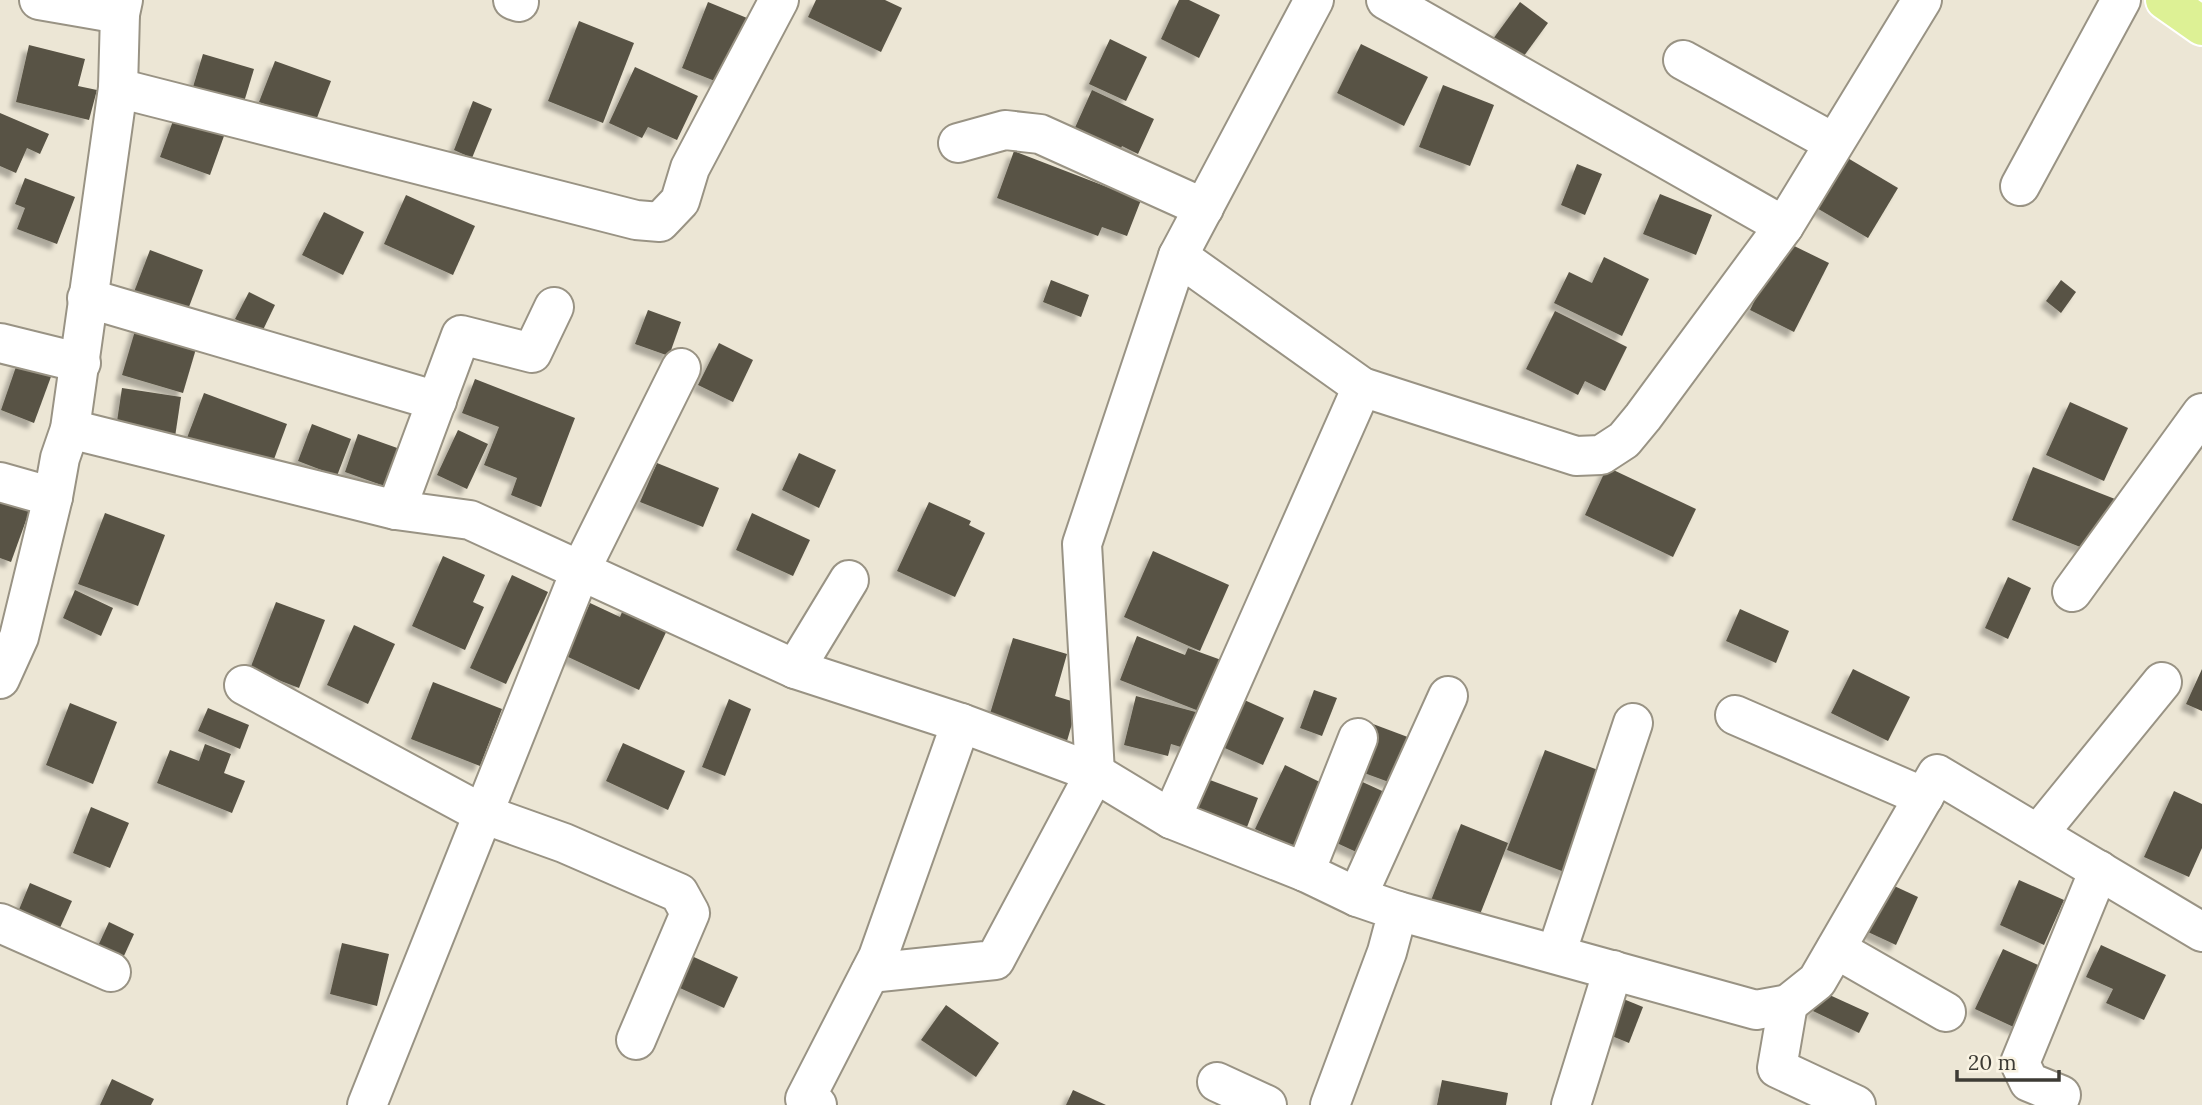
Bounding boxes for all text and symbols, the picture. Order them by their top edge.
scale bar [1957,1038,2058,1082]
text: 20 m [1968,1049,2017,1076]

